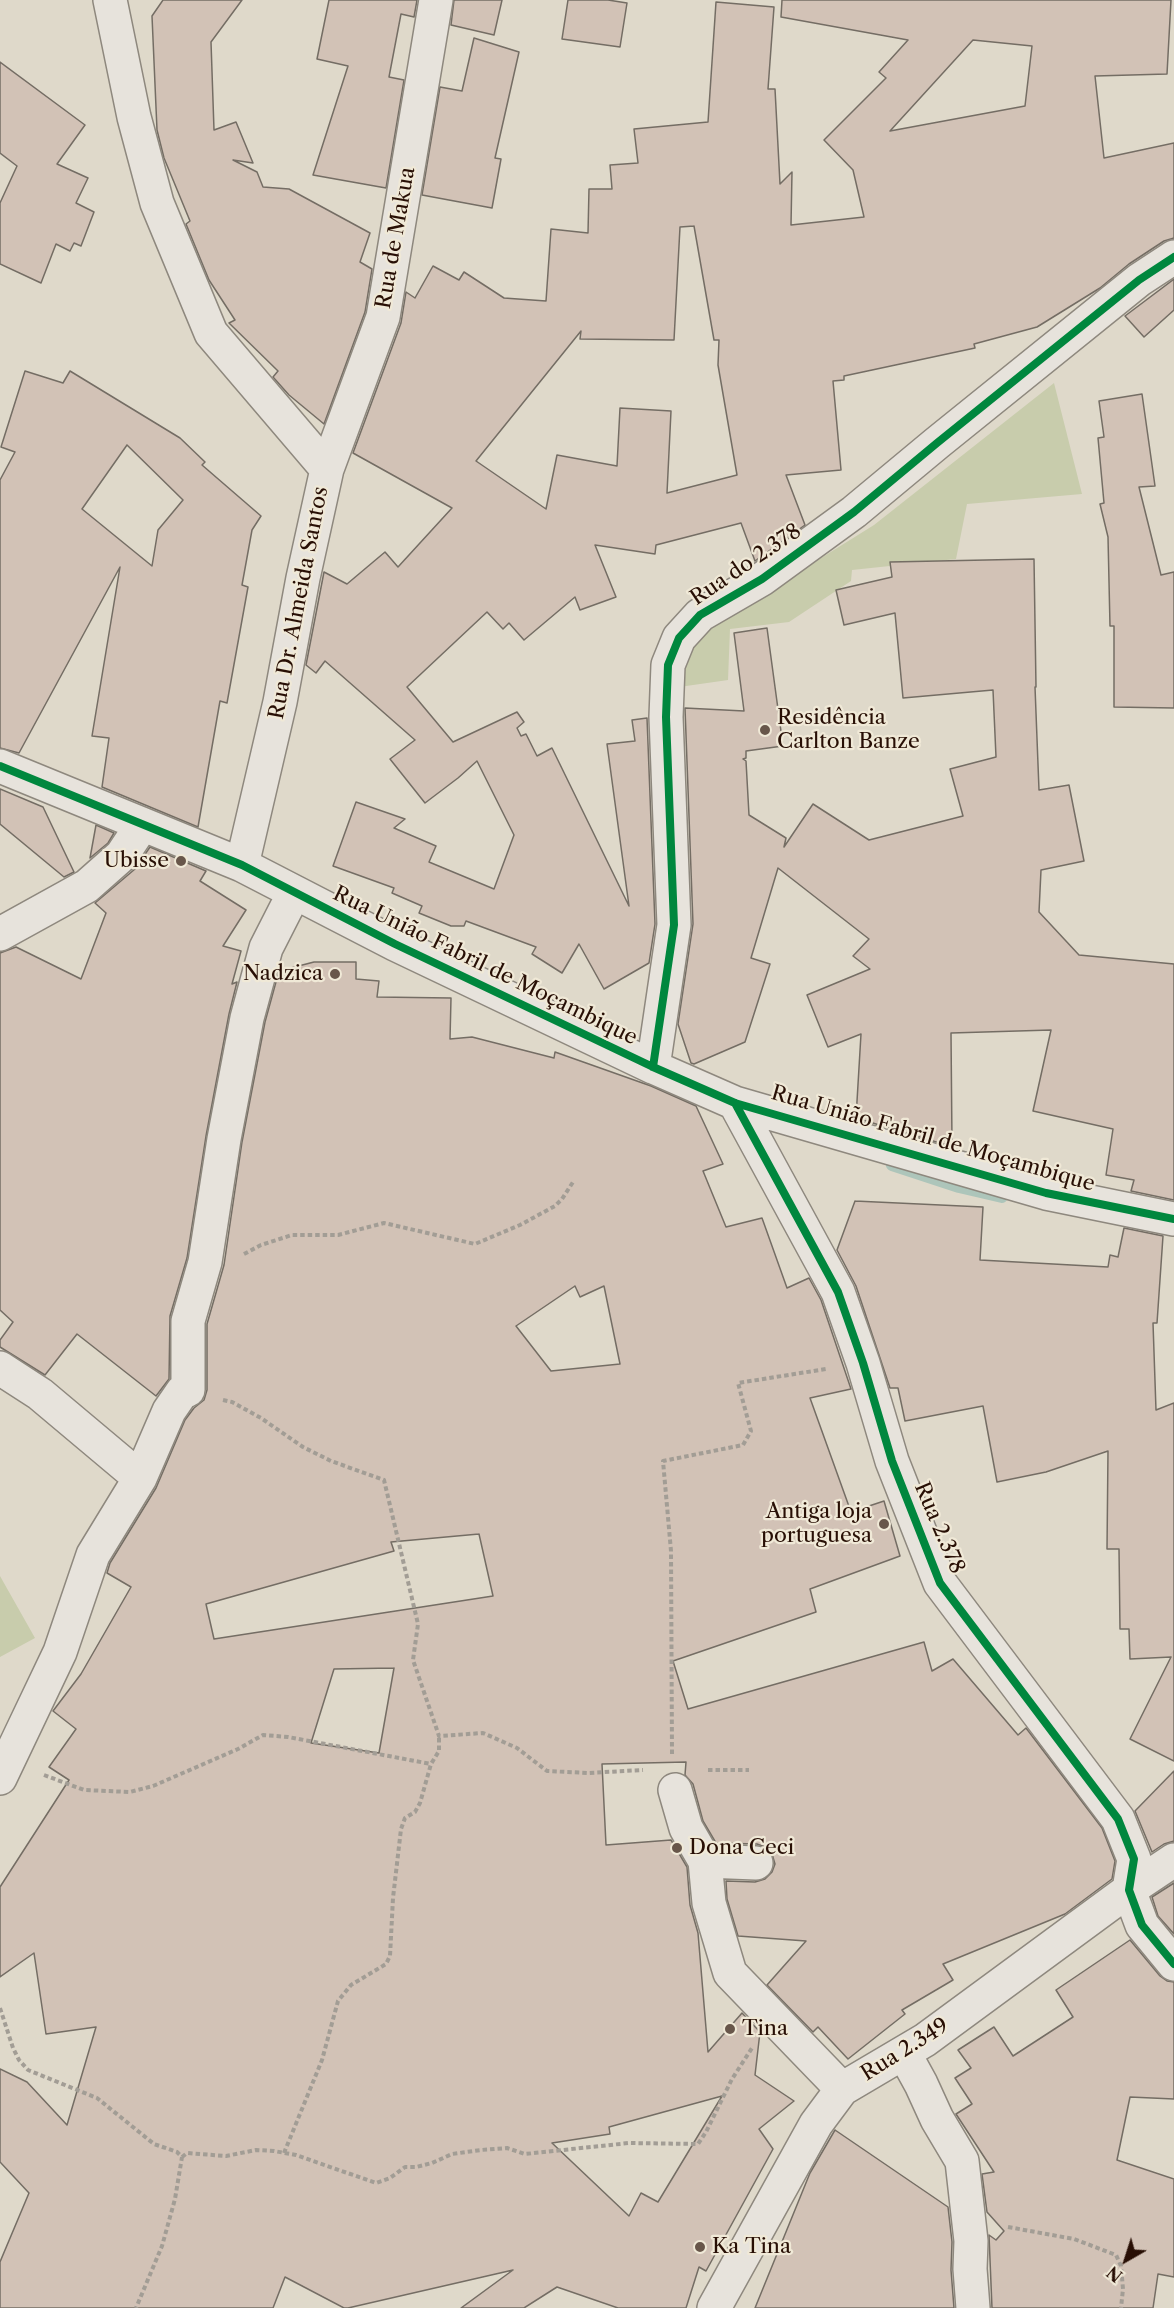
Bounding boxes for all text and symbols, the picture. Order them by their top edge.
street label: Rua de Makua [371,165,421,311]
street label: Rua Dr. Almeida Santos [264,484,334,722]
street label: Rua do 2.378 [686,519,806,611]
place label: Residência Carlton Banze [777,705,920,755]
marker: Residência Carlton Banze [758,723,772,737]
place label: Ubisse [104,848,169,874]
marker: Ubisse [174,854,188,868]
street label: Rua União Fabril de Moçambique [329,881,641,1051]
place label: Nadzica [243,961,323,987]
marker: Nadzica [328,967,342,981]
street label: Rua União Fabril de Moçambique [768,1081,1098,1197]
street label: Rua 2.378 [908,1478,970,1578]
place label: Antiga loja portuguesa [761,1499,872,1549]
marker: Antiga loja portuguesa [877,1517,891,1531]
place label: Dona Ceci [689,1835,794,1861]
marker: Dona Ceci [670,1841,684,1855]
street label: Rua 2.349 [857,2013,953,2087]
place label: Tina [742,2016,788,2042]
marker: Tina [723,2022,737,2036]
north arrow [1096,2230,1156,2290]
place label: Ka Tina [712,2234,791,2260]
marker: Ka Tina [693,2240,707,2254]
text: N [1103,2262,1126,2286]

